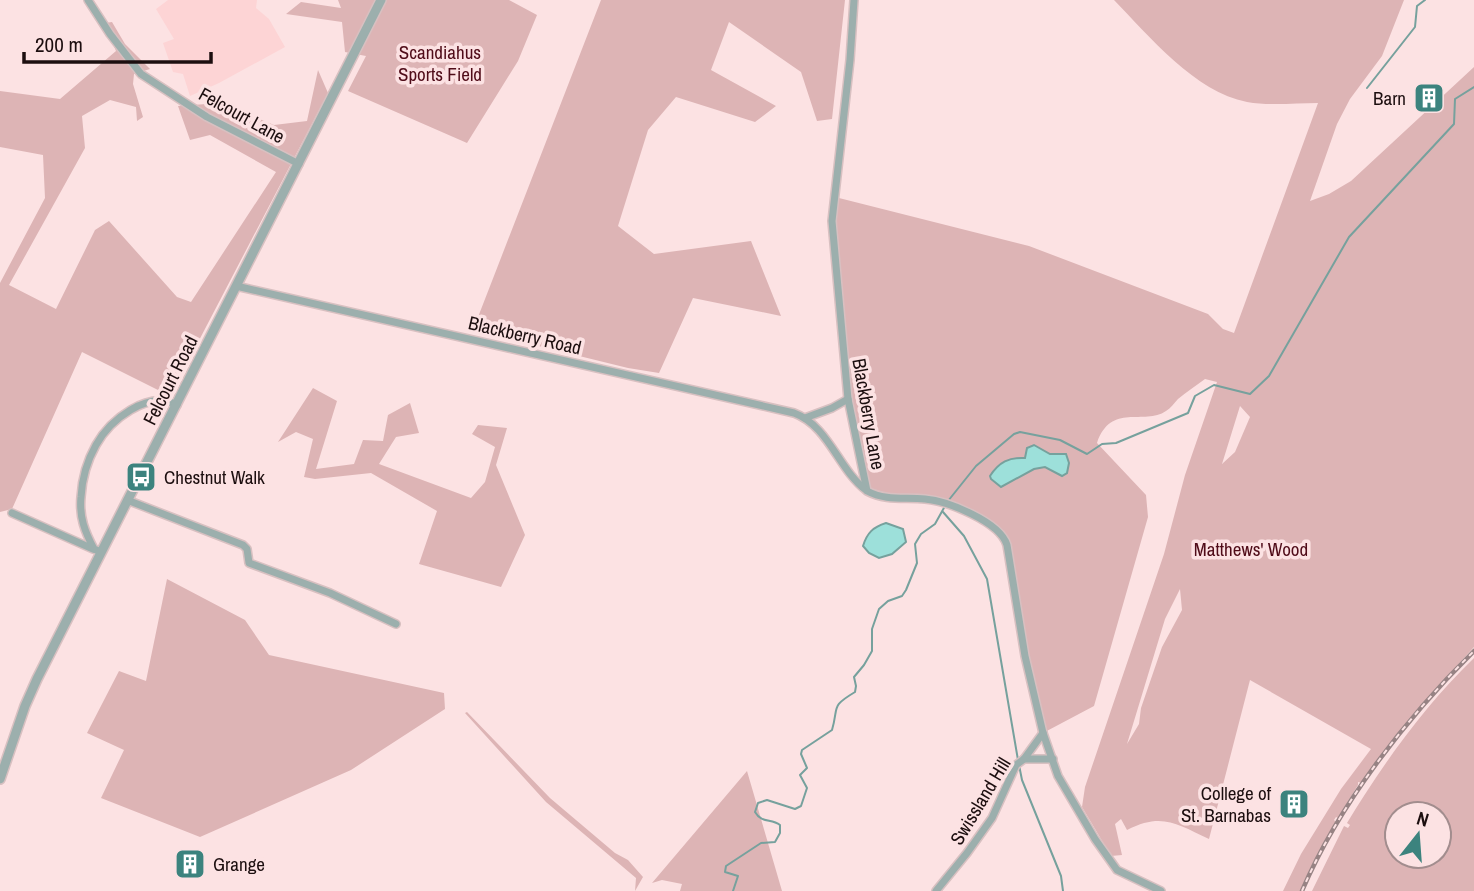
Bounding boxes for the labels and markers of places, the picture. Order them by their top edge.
building icon: Barn [1412,81,1446,115]
place label: Barn [1373,85,1406,111]
bus stop icon: Chestnut Walk [124,460,158,494]
place label: Chestnut Walk [164,464,265,490]
place label: College of St. Barnabas [1181,780,1272,828]
building icon: College of St. Barnabas [1277,787,1311,821]
building icon: Grange [173,847,207,881]
place label: Grange [213,851,265,877]

